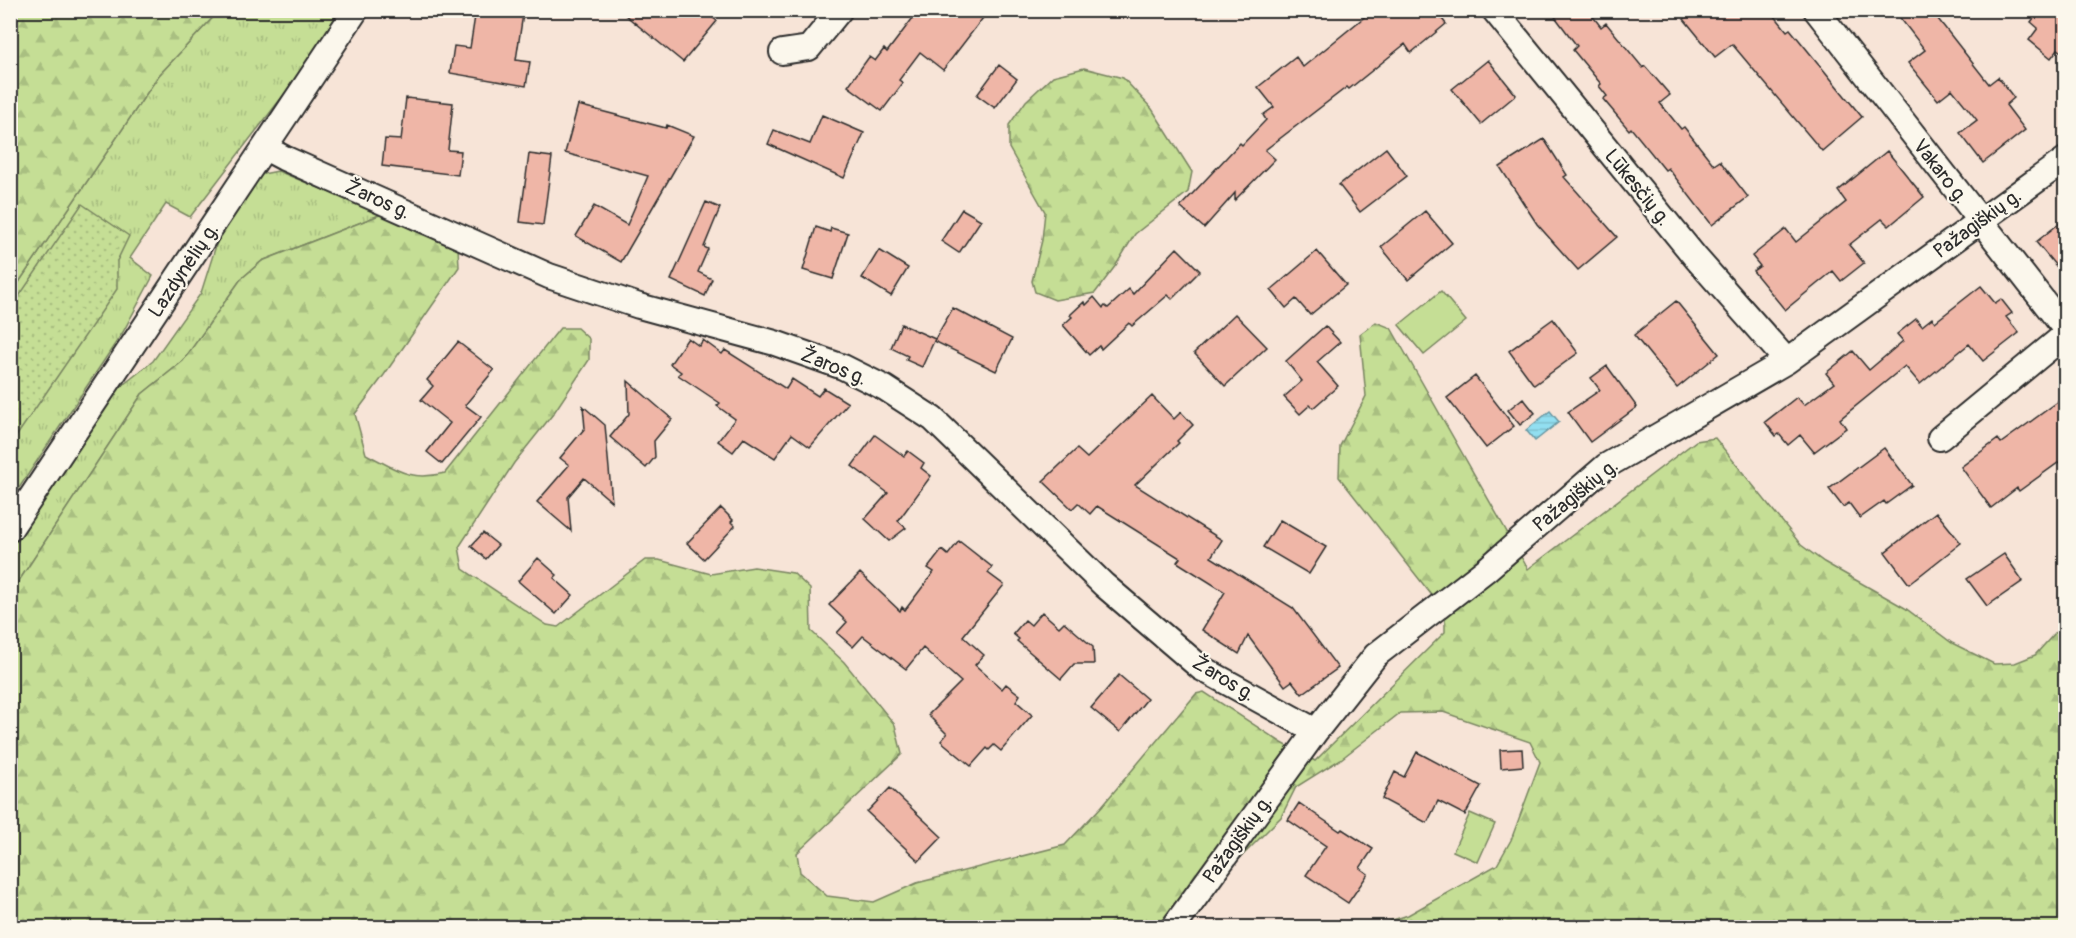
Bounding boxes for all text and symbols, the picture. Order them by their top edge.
street label: Vakaro g. [1908,134,1974,209]
street label: Lūkesčių g. [1599,144,1676,231]
street label: Žaros g. [341,174,414,225]
street label: Pažagiškių g. [1928,183,2026,264]
street label: Lazdynėlių g. [143,218,224,322]
street label: Žaros g. [797,342,870,391]
street label: Pažagiškių g. [1527,453,1623,537]
street label: Žaros g. [1188,650,1260,707]
street label: Pažagiškių g. [1197,790,1278,888]

